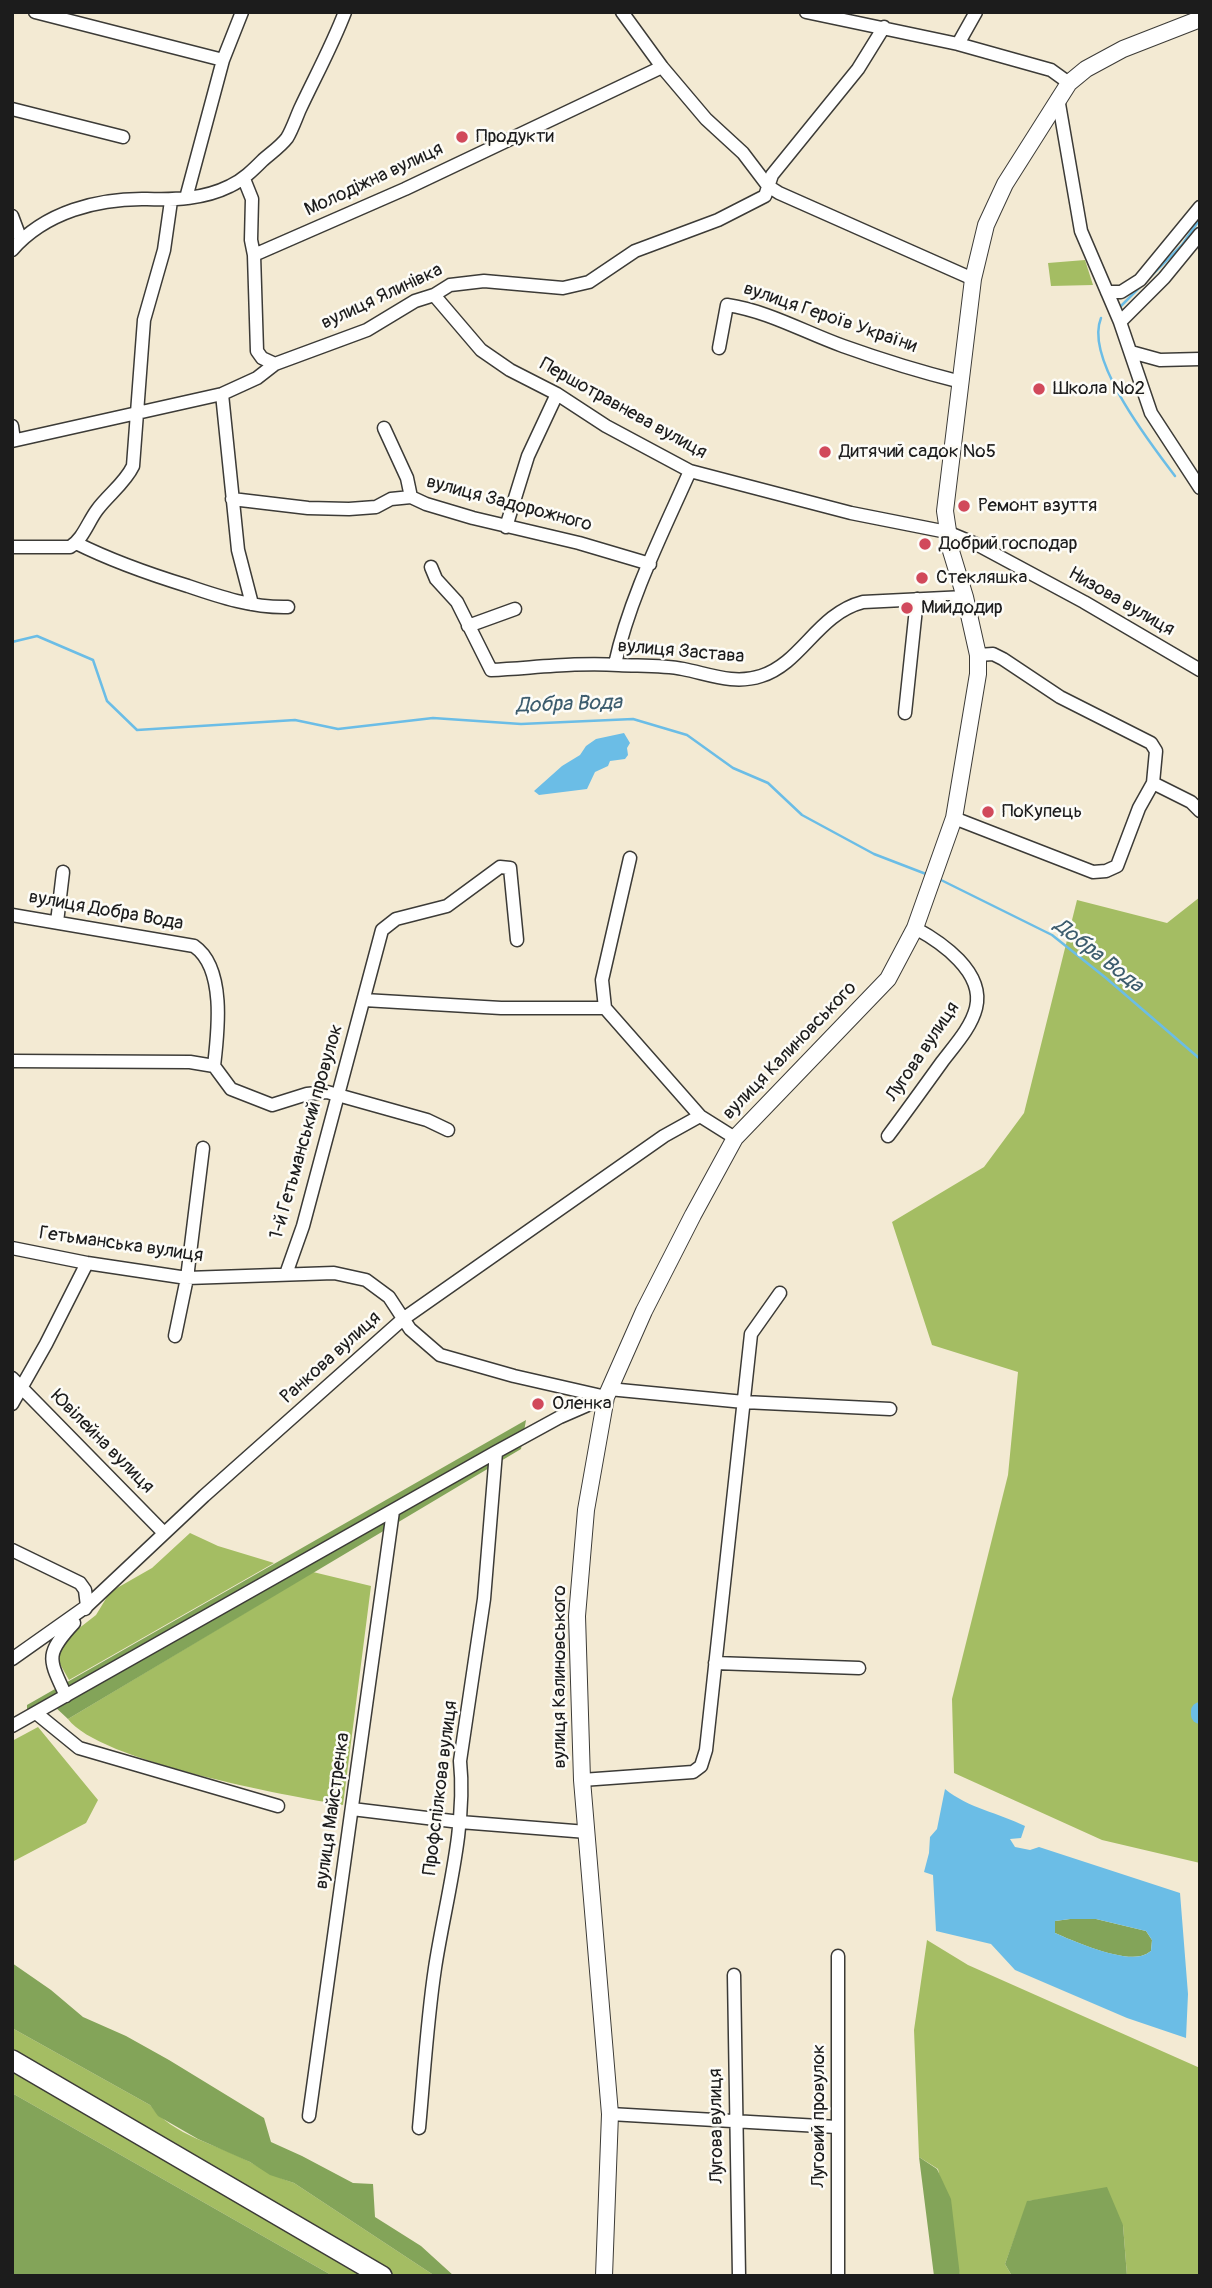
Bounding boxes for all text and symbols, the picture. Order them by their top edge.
place label: Продукти [476,126,554,148]
marker: Продукти [454,129,470,145]
street label: Молодіжна вулиця [301,138,447,222]
street label: вулиця Ялинівка [318,259,446,335]
street label: вулиця Героїв України [740,278,920,358]
street label: Першотравнева вулиця [535,353,711,465]
place label: Школа №2 [1053,378,1145,400]
marker: Школа №2 [1031,381,1047,397]
place label: Дитячий садок №5 [839,441,996,463]
marker: Дитячий садок №5 [817,444,833,460]
street label: вулиця Задорожного [424,471,594,537]
place label: Ремонт взуття [978,495,1097,517]
marker: Ремонт взуття [956,498,972,514]
place label: Добрий господар [939,533,1078,555]
marker: Добрий господар [917,536,933,552]
street label: Низова вулиця [1064,562,1178,642]
place label: Стекляшка [936,567,1027,589]
marker: Стекляшка [914,570,930,586]
place label: Мийдодир [921,597,1003,619]
marker: Мийдодир [899,600,915,616]
street label: вулиця Застава [617,635,745,669]
water label: Добра Вода [516,691,622,719]
place label: ПоКупець [1002,801,1082,823]
marker: ПоКупець [980,804,996,820]
street label: вулиця Добра Вода [27,886,185,936]
water label: Добра Вода [1049,914,1147,998]
street label: вулиця Калиновського [718,977,862,1125]
street label: Лугова вулиця [881,998,965,1106]
street label: 1-й Гетьманський провулок [265,1022,349,1242]
street label: Гетьманська вулиця [37,1222,205,1268]
street label: Ранкова вулиця [276,1307,386,1409]
street label: Ювілейна вулиця [46,1386,158,1498]
place label: Оленка [552,1393,612,1415]
marker: Оленка [530,1396,546,1412]
street label: вулиця Калиновського [549,1585,571,1769]
street label: Профспілкова вулиця [419,1699,463,1877]
street label: вулиця Майстренка [311,1731,355,1891]
street label: Луговий провулок [808,2044,830,2188]
street label: Лугова вулиця [705,2068,729,2184]

